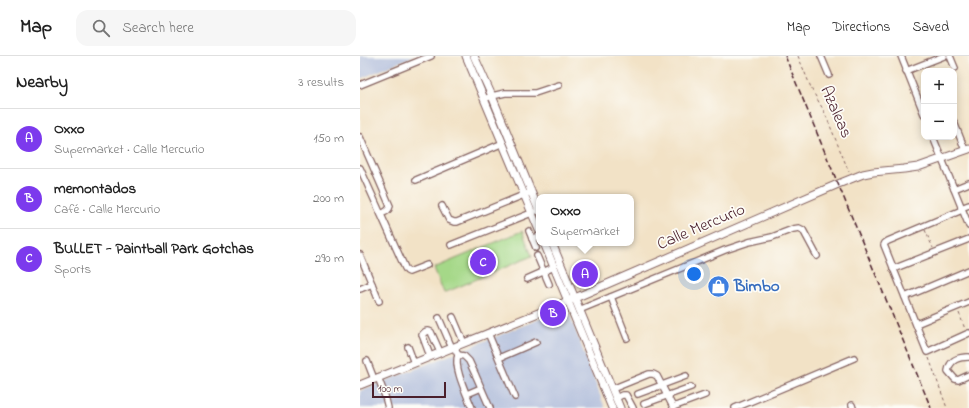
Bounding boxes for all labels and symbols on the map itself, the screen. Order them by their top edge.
street label: Azaleas [813,82,859,142]
street label: Calle Mercurio [653,197,749,257]
pin: C [470,247,496,277]
pin: A [572,259,598,289]
your location [684,264,704,284]
shop icon: Bimbo [705,273,731,299]
place label: Bimbo [733,274,780,299]
pin: B [540,298,566,328]
scale bar [372,380,446,399]

